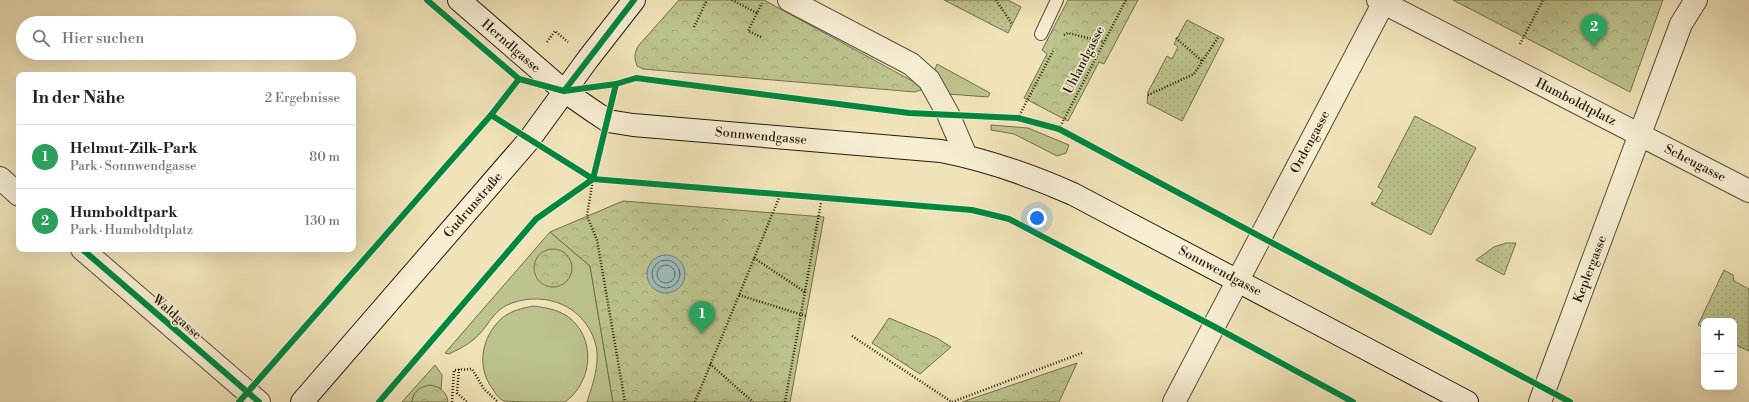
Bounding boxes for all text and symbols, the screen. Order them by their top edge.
pin: 2 [1581,14,1607,47]
search box [16,16,356,60]
street label: Herndlgasse [478,16,544,76]
street label: Uhlandgasse [1060,23,1108,97]
icon: search [30,27,52,49]
text: Hier suchen [62,29,144,48]
street label: Humboldtplatz [1533,75,1619,129]
text: In der Nähe [32,87,125,109]
text: 2 Ergebnisse [265,90,340,106]
street label: Ordengasse [1287,108,1333,176]
street label: Sonnwendgasse [714,124,808,148]
text: Helmut-Zilk-Park [70,139,198,158]
street label: Scheugasse [1662,141,1729,186]
text: 1 [42,149,48,165]
text: 80 m [309,149,340,165]
text: Park · Sonnwendgasse [70,158,197,174]
street label: Gudrunstraße [440,169,506,241]
text: Humboldtpark [70,203,177,222]
your location [1027,208,1047,228]
text: 2 [41,213,49,229]
text: 130 m [305,213,340,229]
text: Park · Humboldtplatz [70,222,193,238]
street label: Keplergasse [1570,233,1610,305]
street label: Sonnwendgasse [1176,242,1265,300]
street label: Waldgasse [148,291,205,343]
pin: 1 [689,301,715,334]
map controls [1701,318,1737,390]
button: + [1701,318,1737,354]
button: − [1701,354,1737,390]

